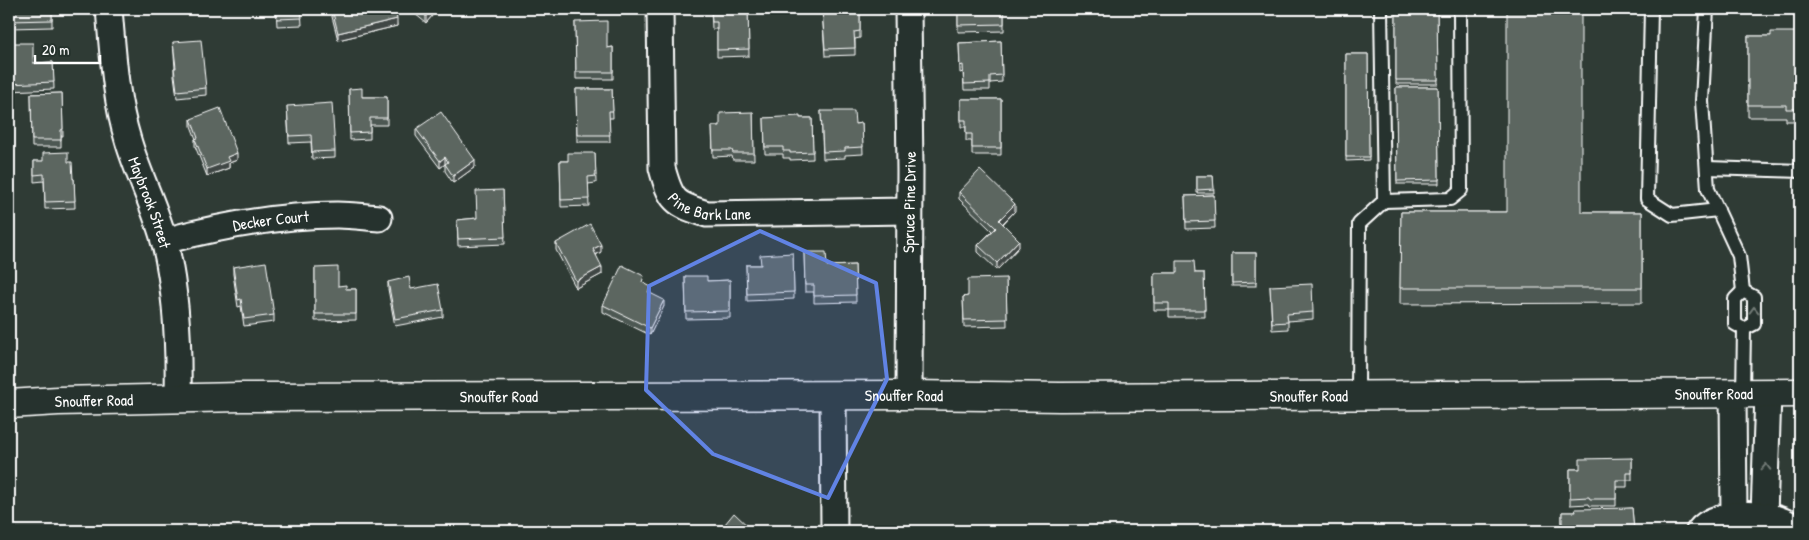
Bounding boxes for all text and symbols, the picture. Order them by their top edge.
scale bar [35,32,100,64]
text: 20 m [42,39,69,60]
street label: Spruce Pine Drive [897,150,921,253]
street label: Maybrook Street [123,154,177,251]
street label: Pine Bark Lane [663,188,752,225]
street label: Decker Court [231,205,310,236]
one-way arrow [1749,306,1759,314]
street label: Snouffer Road [1675,382,1753,405]
street label: Snouffer Road [865,384,943,406]
street label: Snouffer Road [1270,384,1348,407]
street label: Snouffer Road [460,385,538,407]
street label: Snouffer Road [54,388,133,412]
one-way arrow [1760,463,1771,471]

